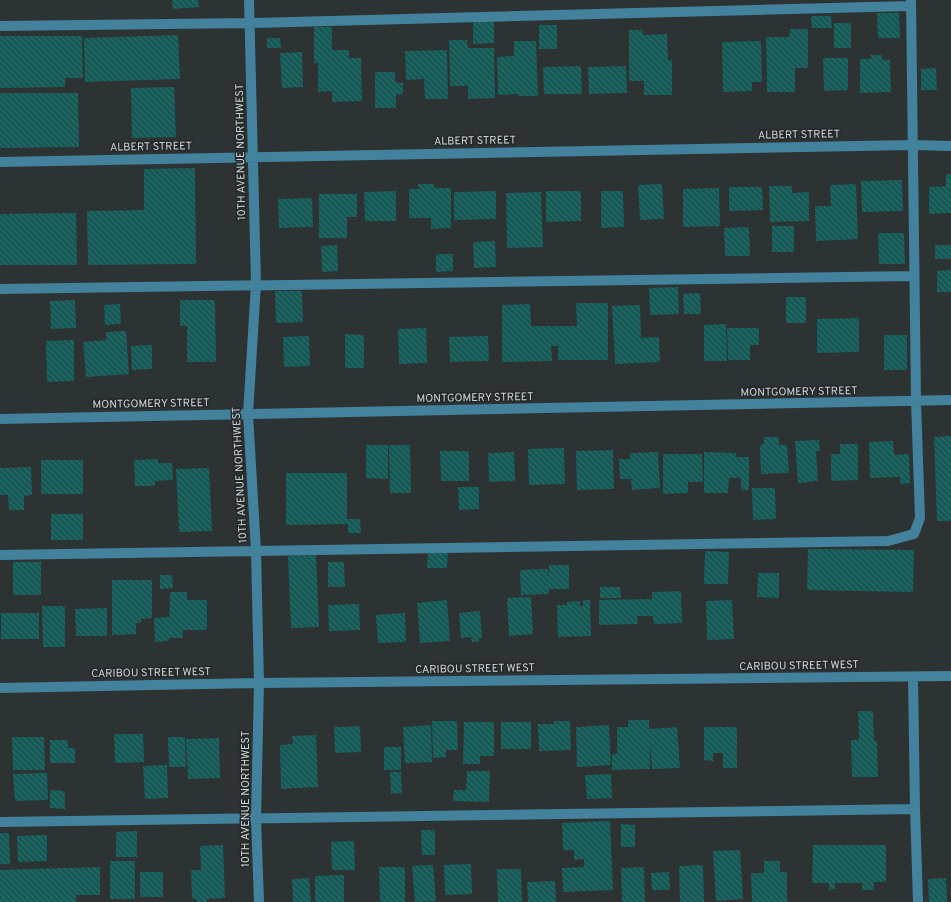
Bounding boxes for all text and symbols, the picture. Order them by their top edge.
street label: 10TH AVENUE NORTHWEST [233,84,249,220]
street label: ALBERT STREET [758,127,840,143]
street label: ALBERT STREET [434,133,516,149]
street label: ALBERT STREET [110,139,192,155]
street label: MONTGOMERY STREET [740,384,858,400]
street label: MONTGOMERY STREET [416,390,534,406]
street label: MONTGOMERY STREET [92,396,210,412]
street label: 10TH AVENUE NORTHWEST [229,406,251,544]
street label: CARIBOU STREET WEST [739,658,859,674]
street label: CARIBOU STREET WEST [415,661,535,677]
street label: CARIBOU STREET WEST [91,665,211,681]
street label: 10TH AVENUE NORTHWEST [239,731,253,867]

